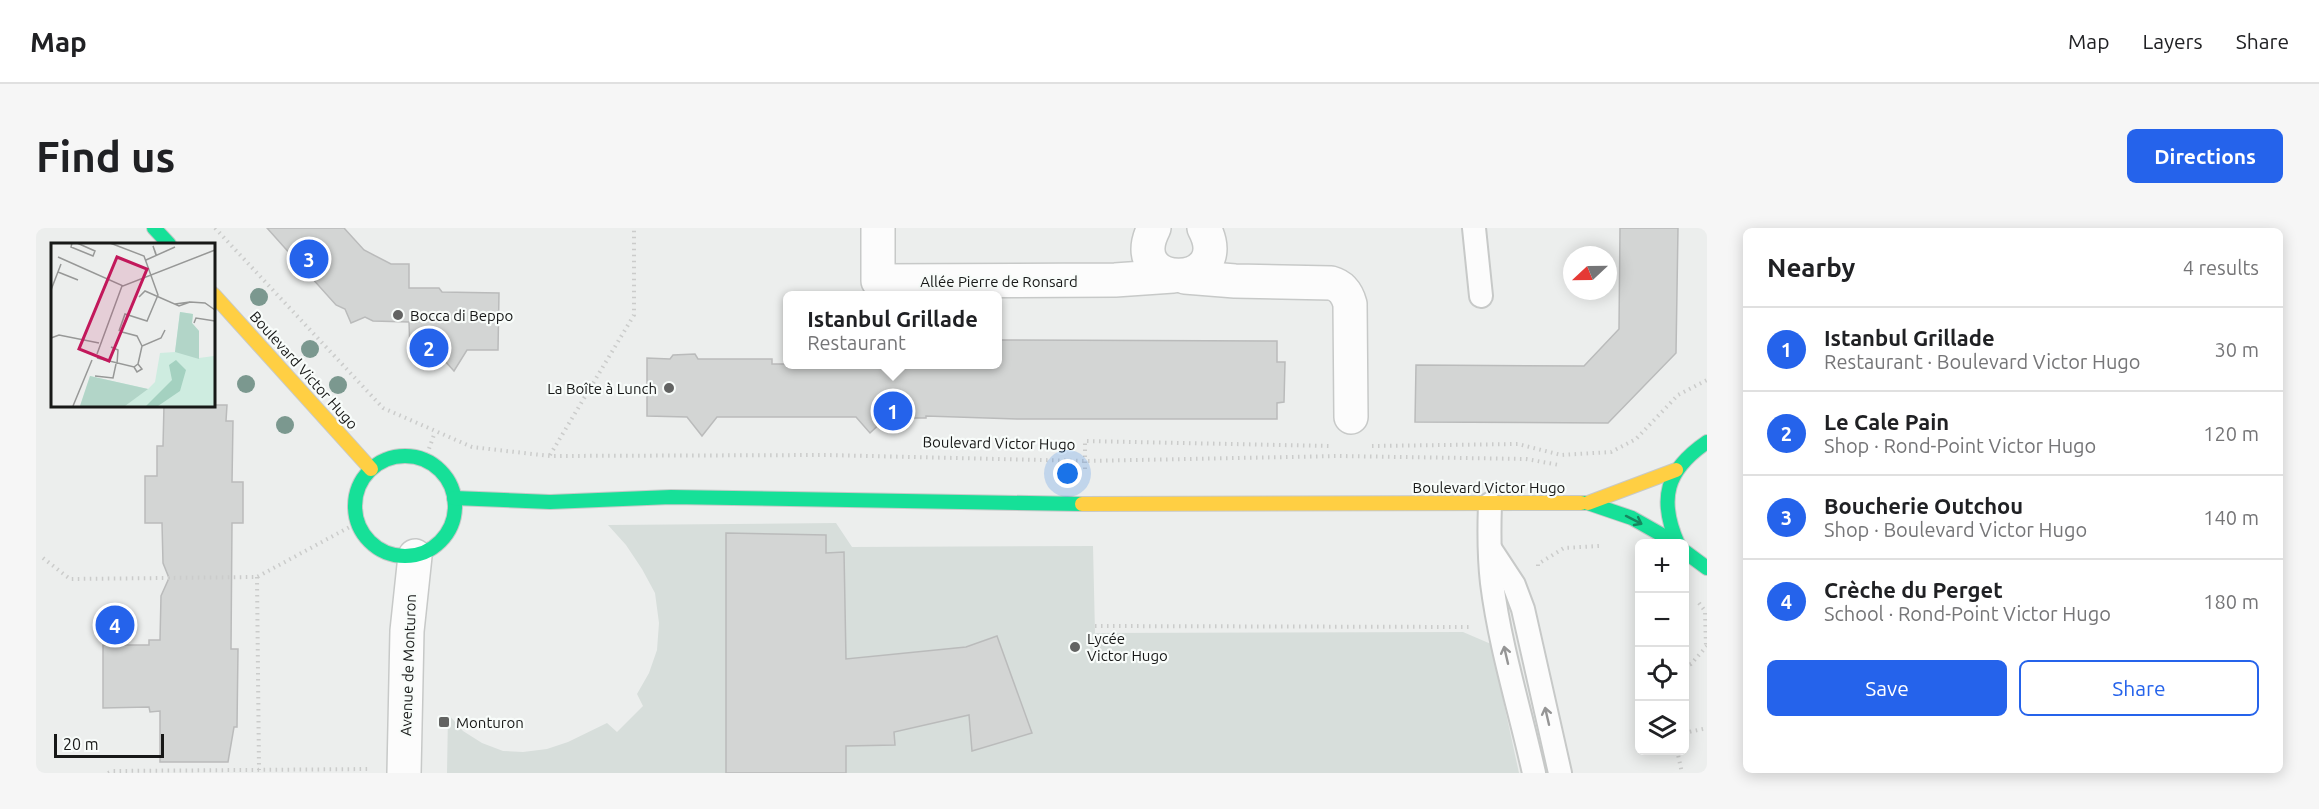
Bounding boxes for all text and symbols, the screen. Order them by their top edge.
text: Map [30,26,87,57]
text: Map [2068,29,2109,53]
text: Layers [2142,29,2203,53]
text: Share [2236,29,2289,53]
button: Directions [2127,129,2283,183]
text: Find us [36,133,175,180]
pin: 3 [290,237,328,282]
inset map [51,243,214,406]
north arrow [1563,246,1617,300]
text: Nearby [1767,253,1855,282]
text: 4 results [2183,256,2259,279]
street label: Allée Pierre de Ronsard [920,273,1078,290]
popup [783,291,1002,369]
text: Istanbul Grillade [807,306,978,331]
place label: Bocca di Beppo [410,307,513,324]
street label: Boulevard Victor Hugo [247,308,361,432]
marker: Bocca di Beppo [391,308,405,322]
text: Istanbul Grillade [1824,325,1995,350]
pin: 2 [410,326,448,370]
text: Restaurant [807,331,906,354]
text: 1 [1781,338,1792,361]
text: 30 m [2215,338,2259,361]
text: Restaurant · Boulevard Victor Hugo [1824,350,2141,373]
place label: La Boîte à Lunch [547,380,657,397]
marker: La Boîte à Lunch [662,381,676,395]
pin: 1 [874,388,912,434]
text: Le Cale Pain [1824,409,1949,434]
text: 2 [1781,422,1792,445]
text: 120 m [2203,422,2259,445]
street label: Boulevard Victor Hugo [922,433,1076,453]
text: Shop · Rond-Point Victor Hugo [1824,434,2096,457]
your location [1053,459,1082,488]
street label: Boulevard Victor Hugo [1413,479,1565,496]
text: Boucherie Outchou [1824,493,2023,518]
text: 3 [1781,506,1792,529]
text: 140 m [2203,506,2259,529]
one-way arrow [1625,515,1643,527]
text: Shop · Boulevard Victor Hugo [1824,518,2087,541]
map controls [1635,539,1689,755]
button: + [1635,539,1689,593]
text: Crèche du Perget [1824,577,2003,602]
text: 4 [1781,590,1792,613]
text: 180 m [2203,590,2259,613]
button: − [1635,593,1689,647]
street label: Avenue de Monturon [397,594,419,736]
pin: 4 [96,602,134,648]
text: School · Rond-Point Victor Hugo [1824,602,2111,625]
place label: Lycée Victor Hugo [1087,630,1168,664]
marker: Lycée Victor Hugo [1068,640,1082,654]
one-way arrow [1500,645,1512,664]
button: locate [1635,647,1689,701]
button: Save [1767,660,2007,716]
button: Share [2019,660,2259,716]
button: layers [1635,701,1689,755]
one-way arrow [1541,707,1552,726]
place label: Monturon [456,714,524,731]
marker: Monturon [437,715,451,729]
scale bar [54,731,164,758]
text: 20 m [63,735,99,753]

